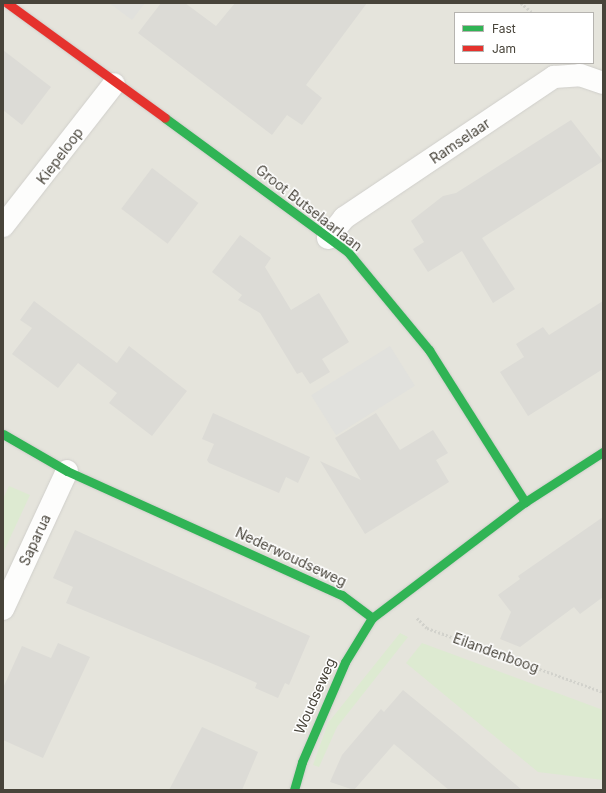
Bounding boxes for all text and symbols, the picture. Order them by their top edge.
legend [454,12,594,64]
text: Fast [492,21,516,36]
text: Jam [492,41,516,56]
street label: Ramselaar [427,115,493,167]
street label: Kiepeloop [33,124,87,188]
street label: Groot Butselaarlaan [253,161,365,255]
street label: Saparua [16,512,54,568]
street label: Nederwoudseweg [233,524,349,590]
street label: Eilandenboog [451,630,541,676]
street label: Woudseweg [291,655,339,737]

